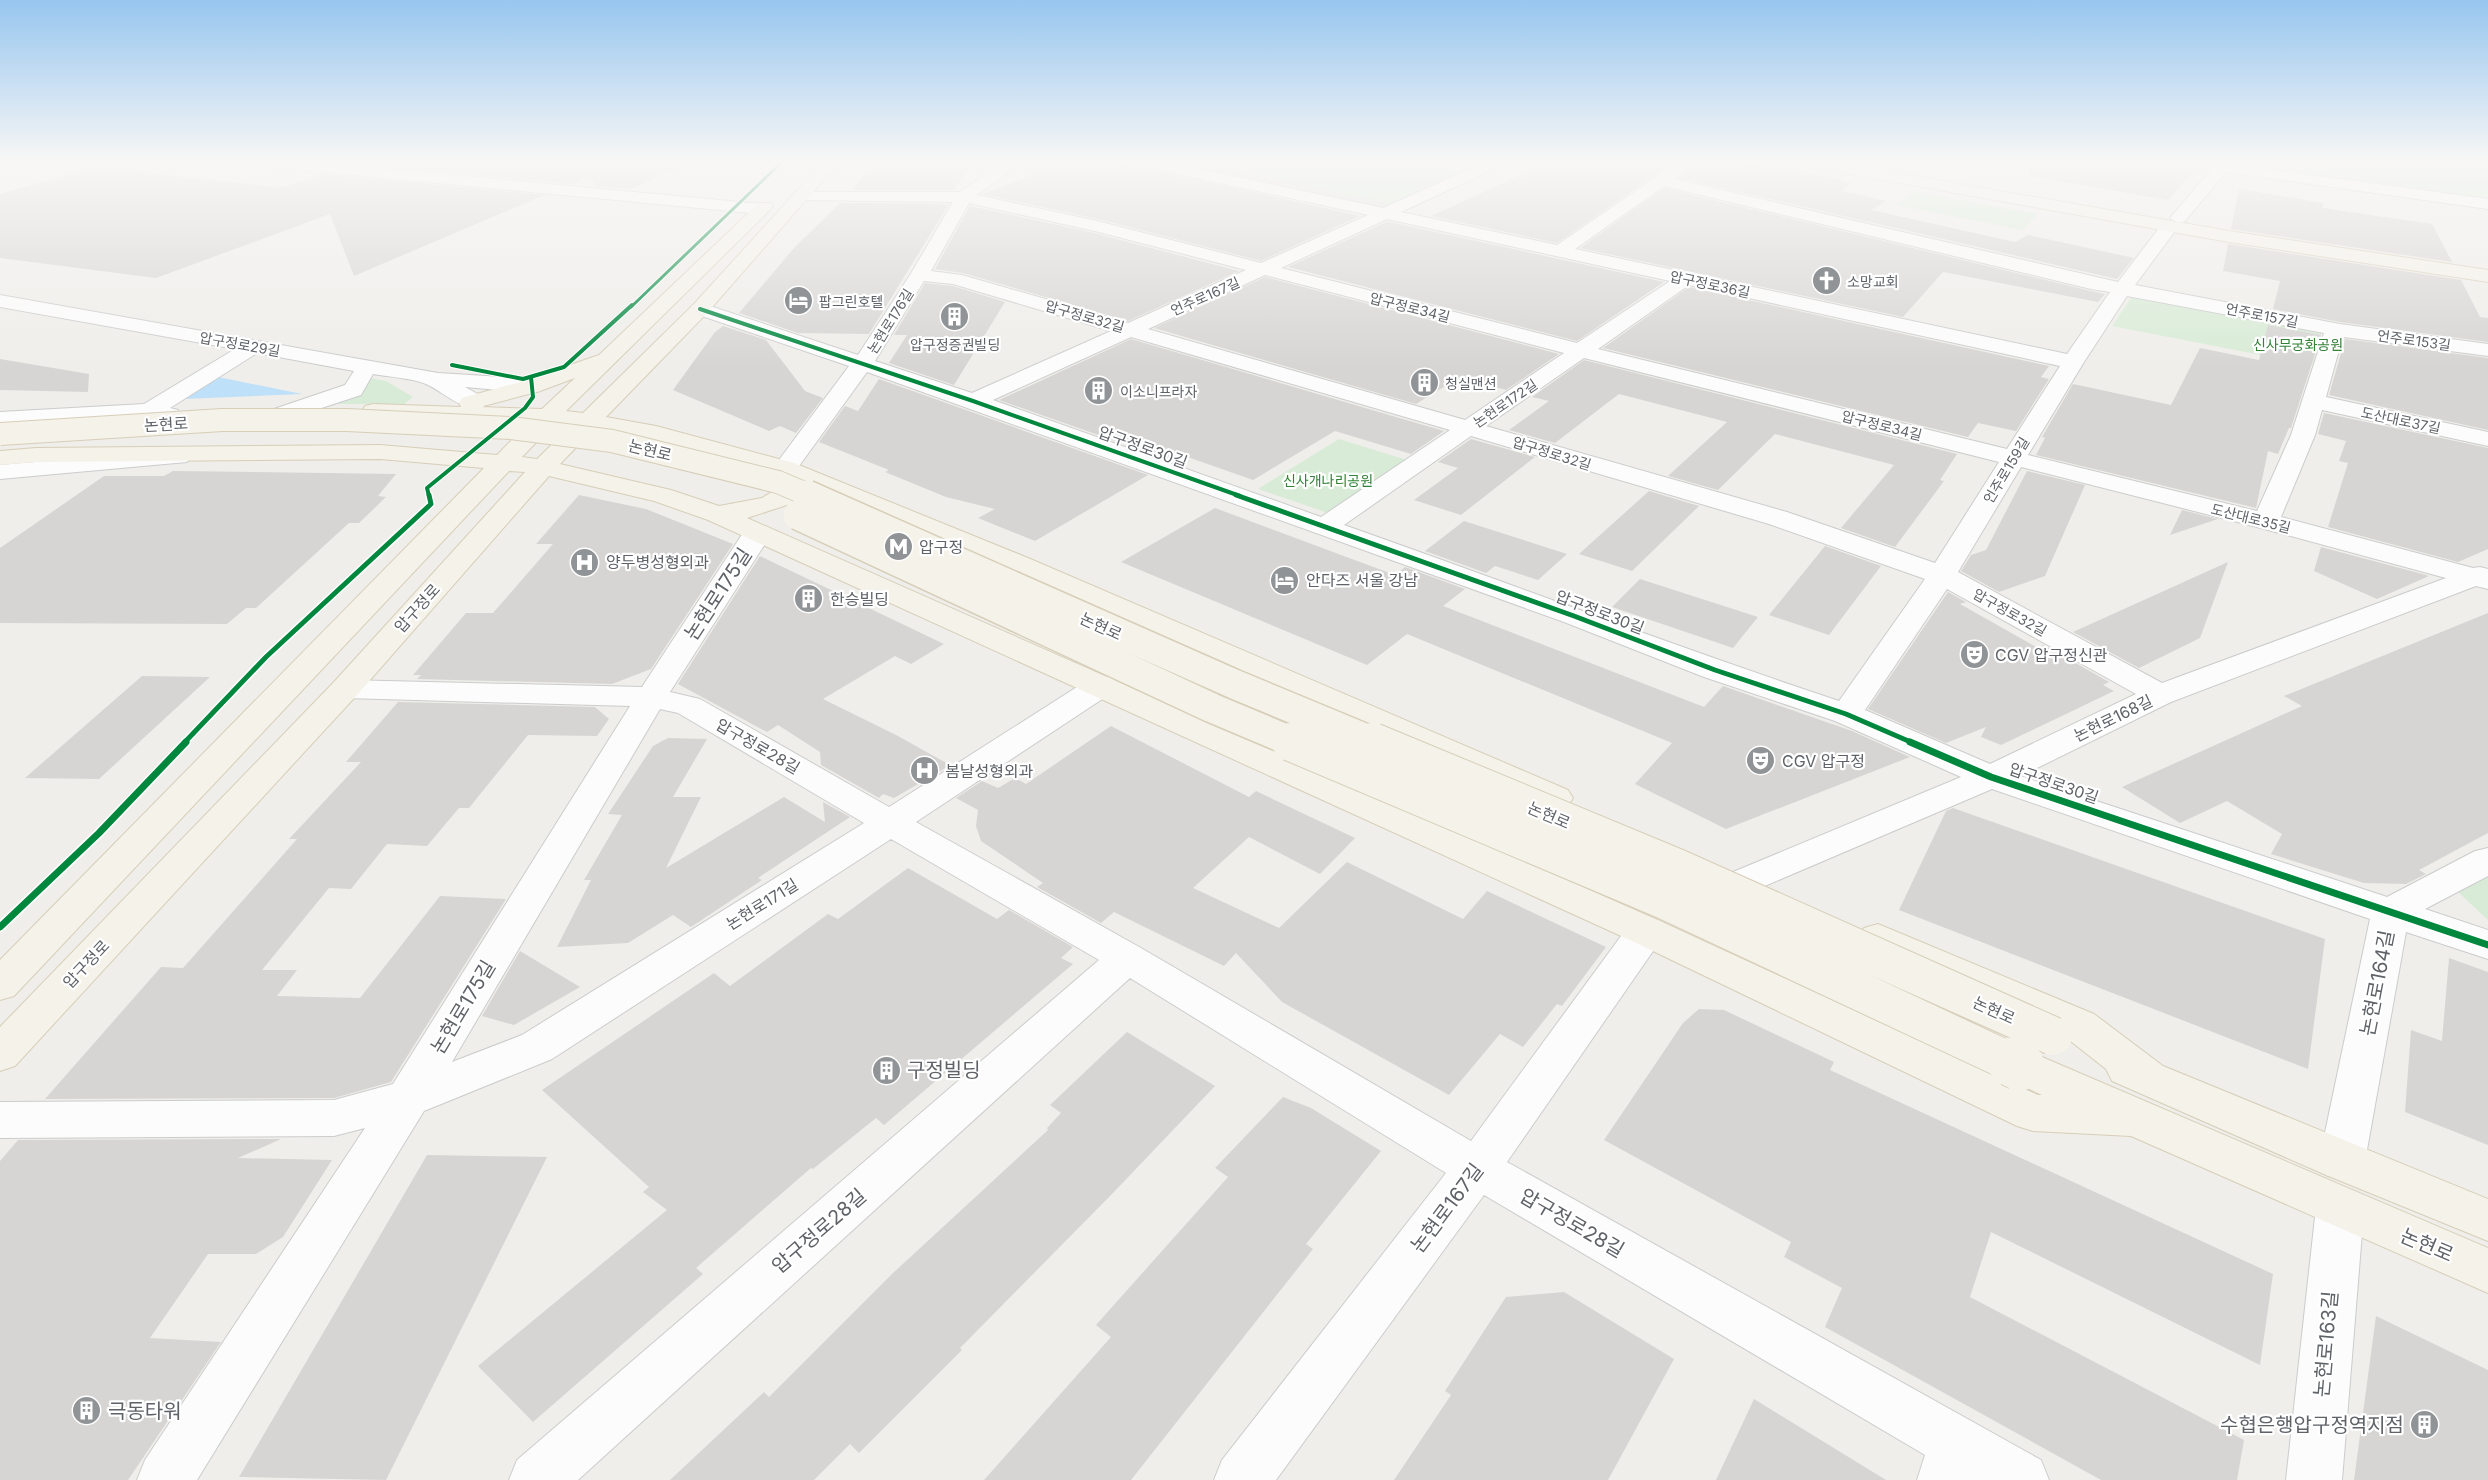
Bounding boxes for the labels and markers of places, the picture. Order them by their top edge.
church icon: 소망교회 [1810,265,1842,297]
place label: 소망교회 [1847,273,1899,290]
hotel icon: 팝그린호텔 [782,285,814,317]
place label: 팝그린호텔 [819,293,883,310]
building icon: 압구정증권빌딩 [939,301,971,333]
place label: 압구정증권빌딩 [910,336,1000,353]
building icon: 청실맨션 [1408,367,1440,399]
building icon: 이소니프라자 [1083,375,1115,407]
place label: 청실맨션 [1445,375,1497,392]
place label: 이소니프라자 [1120,383,1197,400]
metro station icon: 압구정 [882,531,914,563]
place label: 압구정 [919,537,963,557]
hospital icon: 양두병성형외과 [569,546,601,578]
place label: 양두병성형외과 [606,552,709,572]
hotel icon: 안다즈 서울 강남 [1269,564,1301,596]
place label: 안다즈 서울 강남 [1306,570,1418,590]
building icon: 한승빌딩 [793,583,825,615]
place label: 한승빌딩 [830,589,889,609]
theatre icon: CGV 압구정신관 [1958,639,1990,671]
place label: CGV 압구정신관 [1995,645,2108,665]
theatre icon: CGV 압구정 [1745,745,1777,777]
place label: CGV 압구정 [1782,751,1865,771]
hospital icon: 봄날성형외과 [908,755,940,787]
place label: 봄날성형외과 [945,761,1034,781]
building icon: 구정빌딩 [870,1054,902,1086]
place label: 구정빌딩 [907,1058,981,1082]
building icon: 극동타워 [71,1395,103,1427]
place label: 극동타워 [108,1399,182,1423]
building icon: 수협은행압구정역지점 [2409,1409,2441,1441]
place label: 수협은행압구정역지점 [2220,1413,2404,1437]

